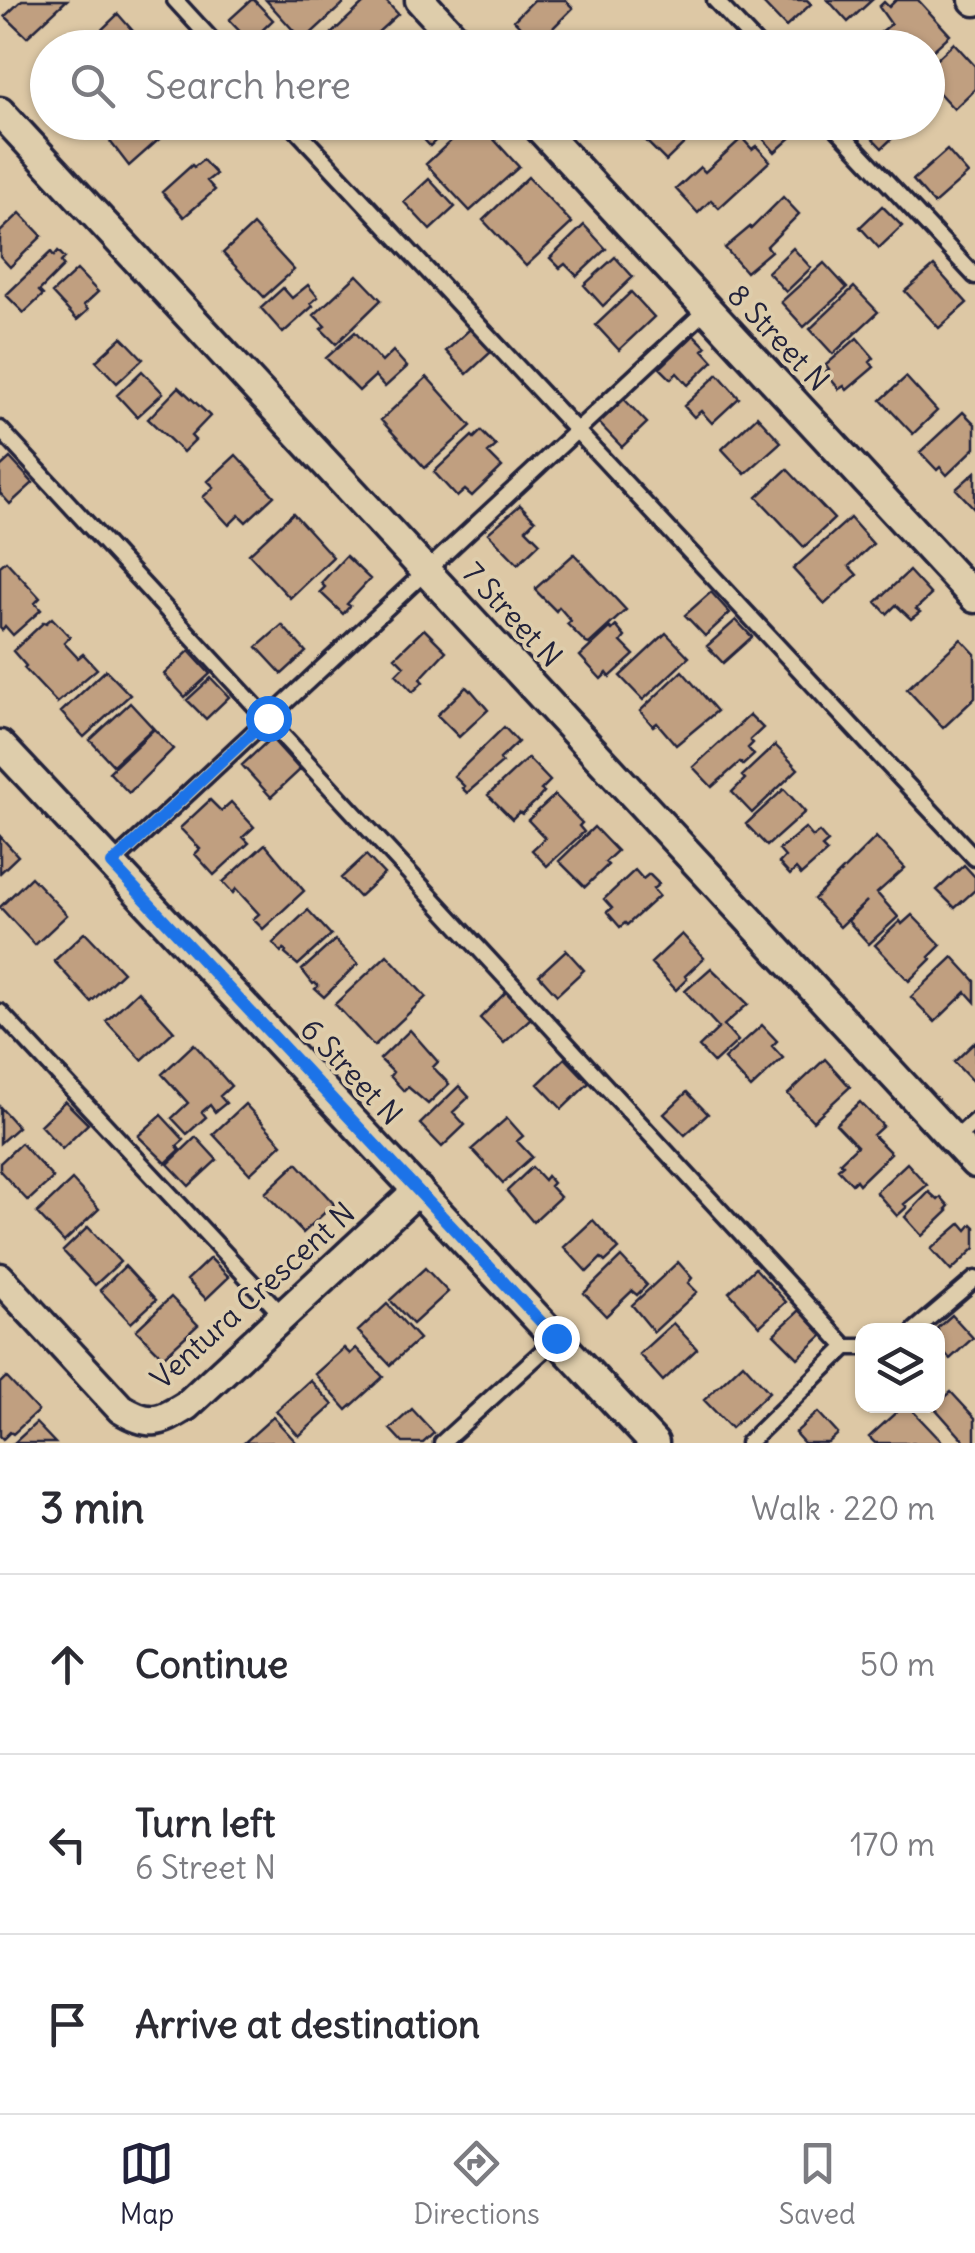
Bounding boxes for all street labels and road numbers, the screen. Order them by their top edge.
street label: 8 Street N [720,276,838,399]
street label: 7 Street N [455,554,571,675]
street label: 6 Street N [293,1010,411,1133]
street label: Ventura Crescent N [142,1194,362,1397]

